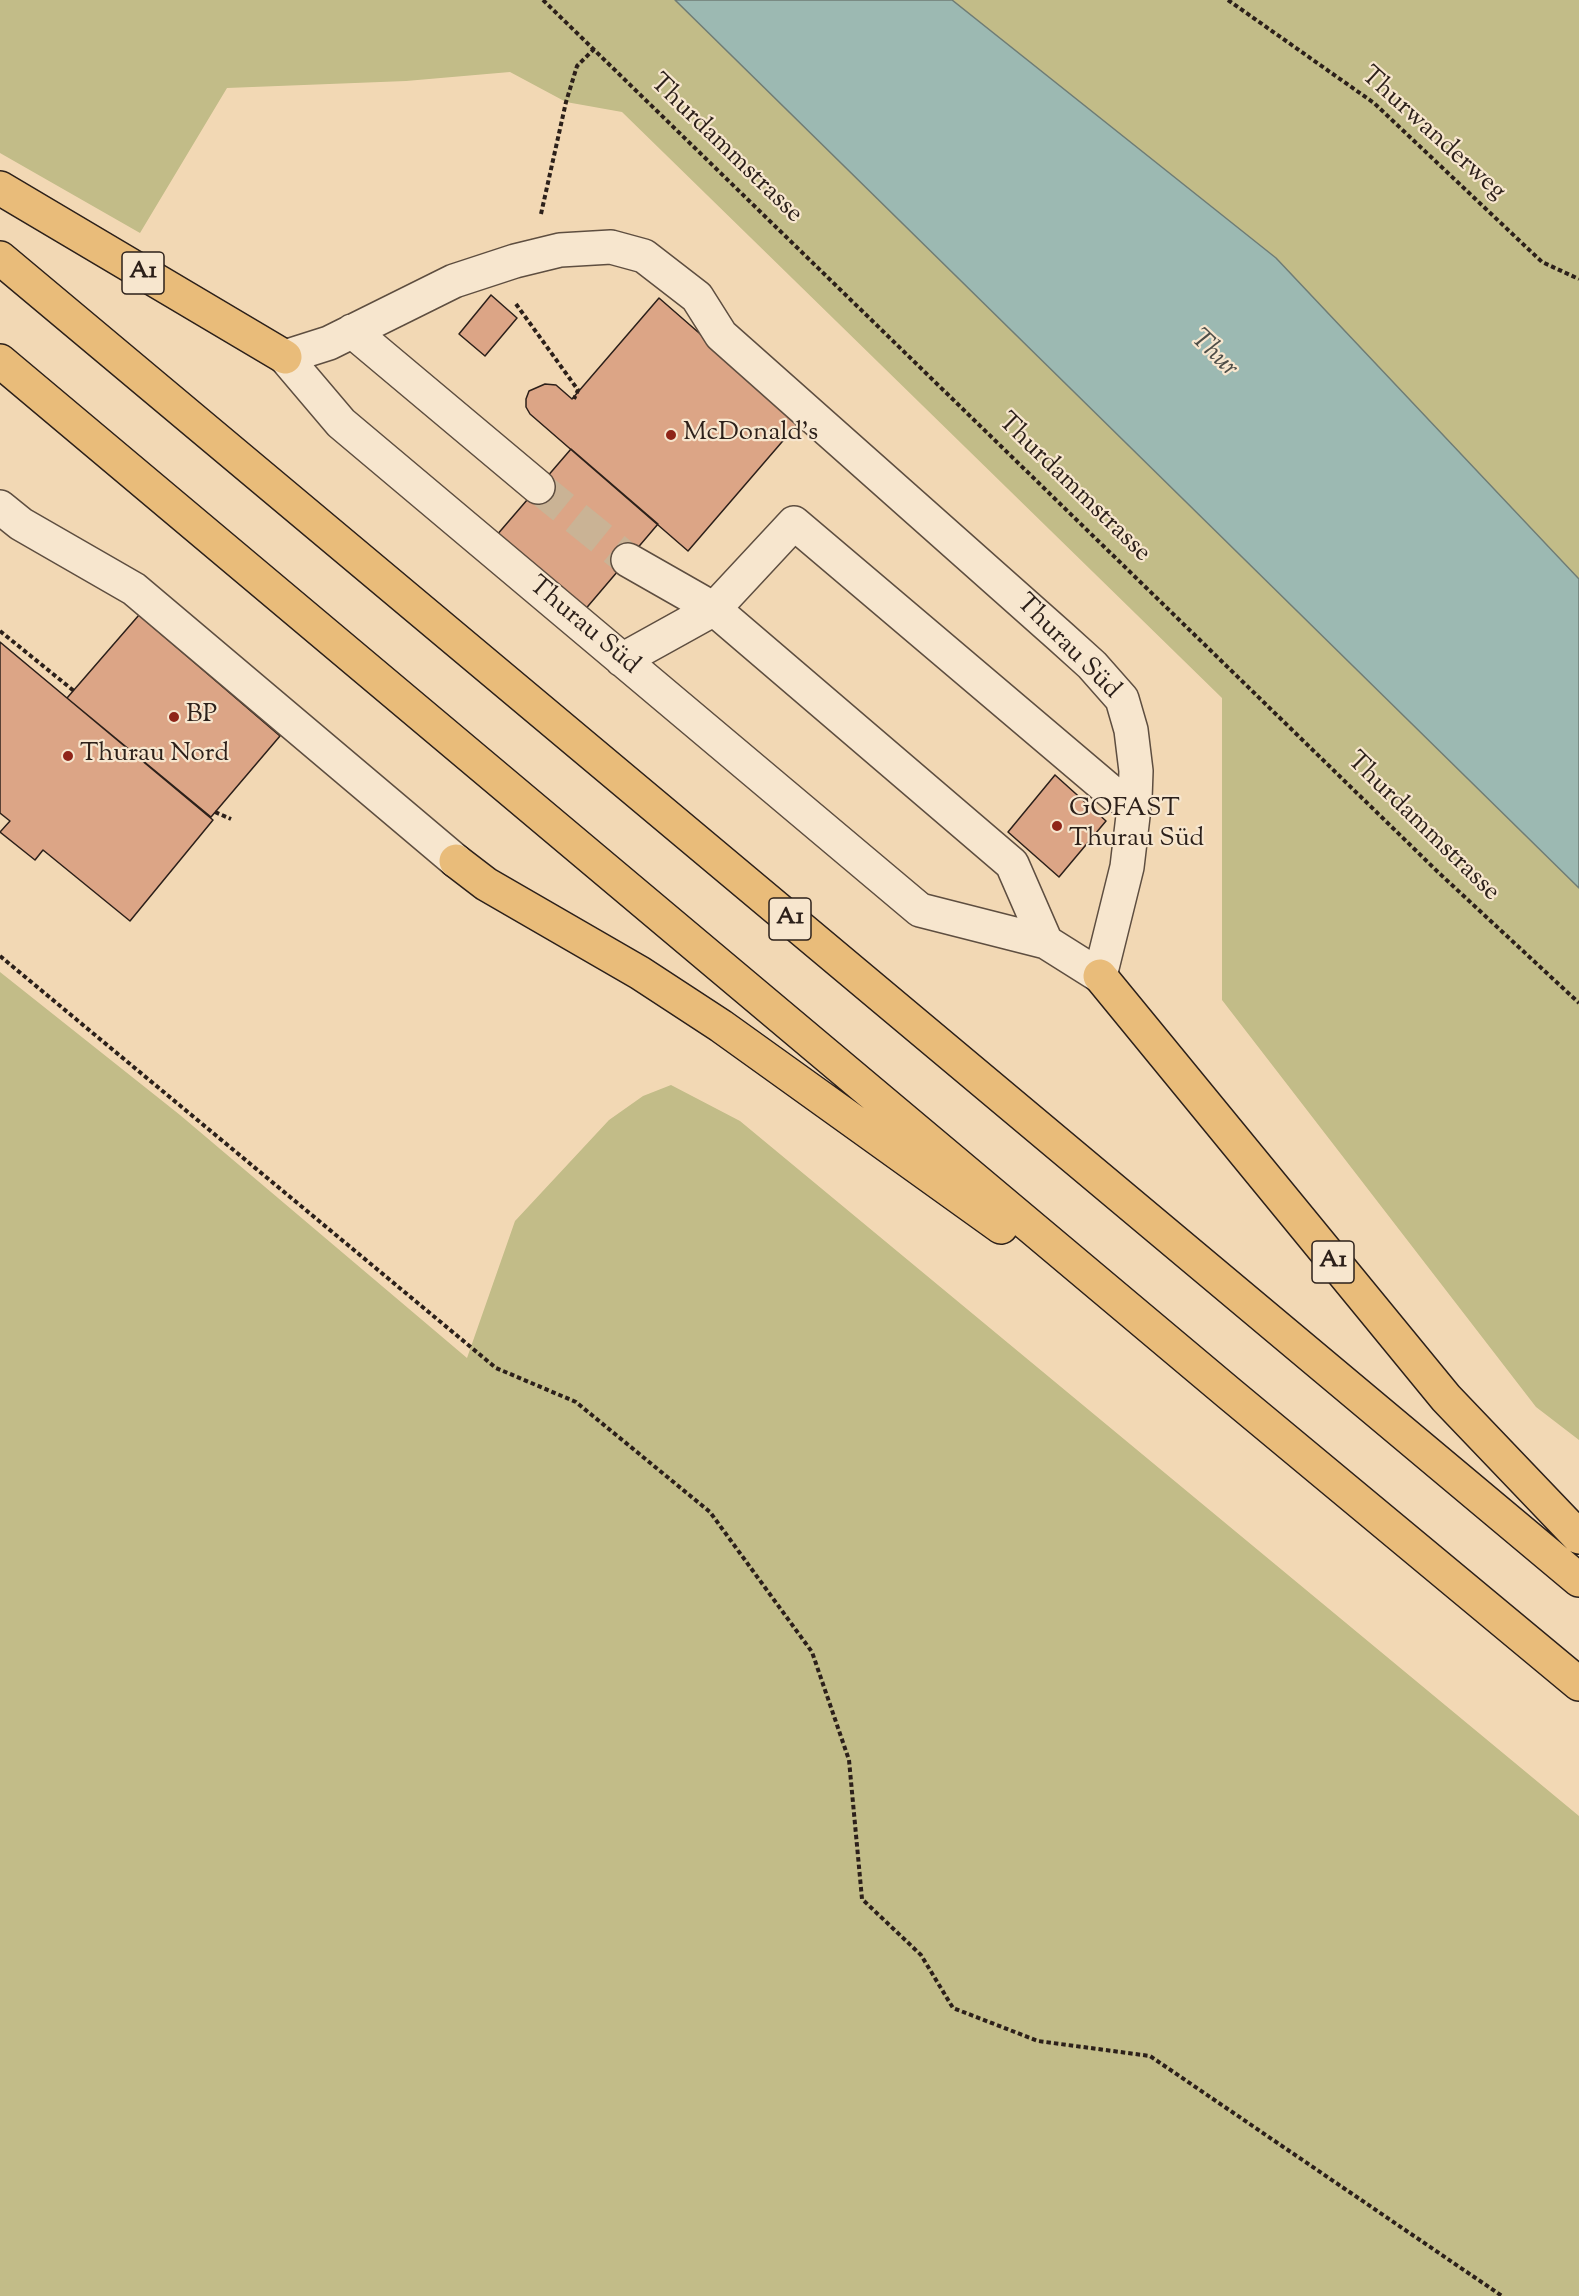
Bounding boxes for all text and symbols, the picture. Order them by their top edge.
street label: Thurwanderweg [1353,62,1511,208]
street label: Thurdammstrasse [642,69,808,231]
road number: A1 [122,252,164,294]
water label: Thur [1182,324,1244,386]
street label: Thurdammstrasse [990,408,1156,570]
place label: McDonald's [683,419,818,451]
marker: McDonald's [664,428,678,442]
street label: Thurau Süd [521,572,645,682]
street label: Thurau Süd [1008,589,1126,707]
place label: BP [186,701,217,733]
marker: BP [167,710,181,724]
place label: Thurau Nord [80,740,229,772]
street label: Thurdammstrasse [1339,747,1505,909]
marker: Thurau Nord [61,749,75,763]
place label: GOFAST Thurau Süd [1069,795,1204,856]
marker: GOFAST Thurau Süd [1050,819,1064,833]
road number: A1 [769,898,811,940]
road number: A1 [1312,1241,1354,1283]

